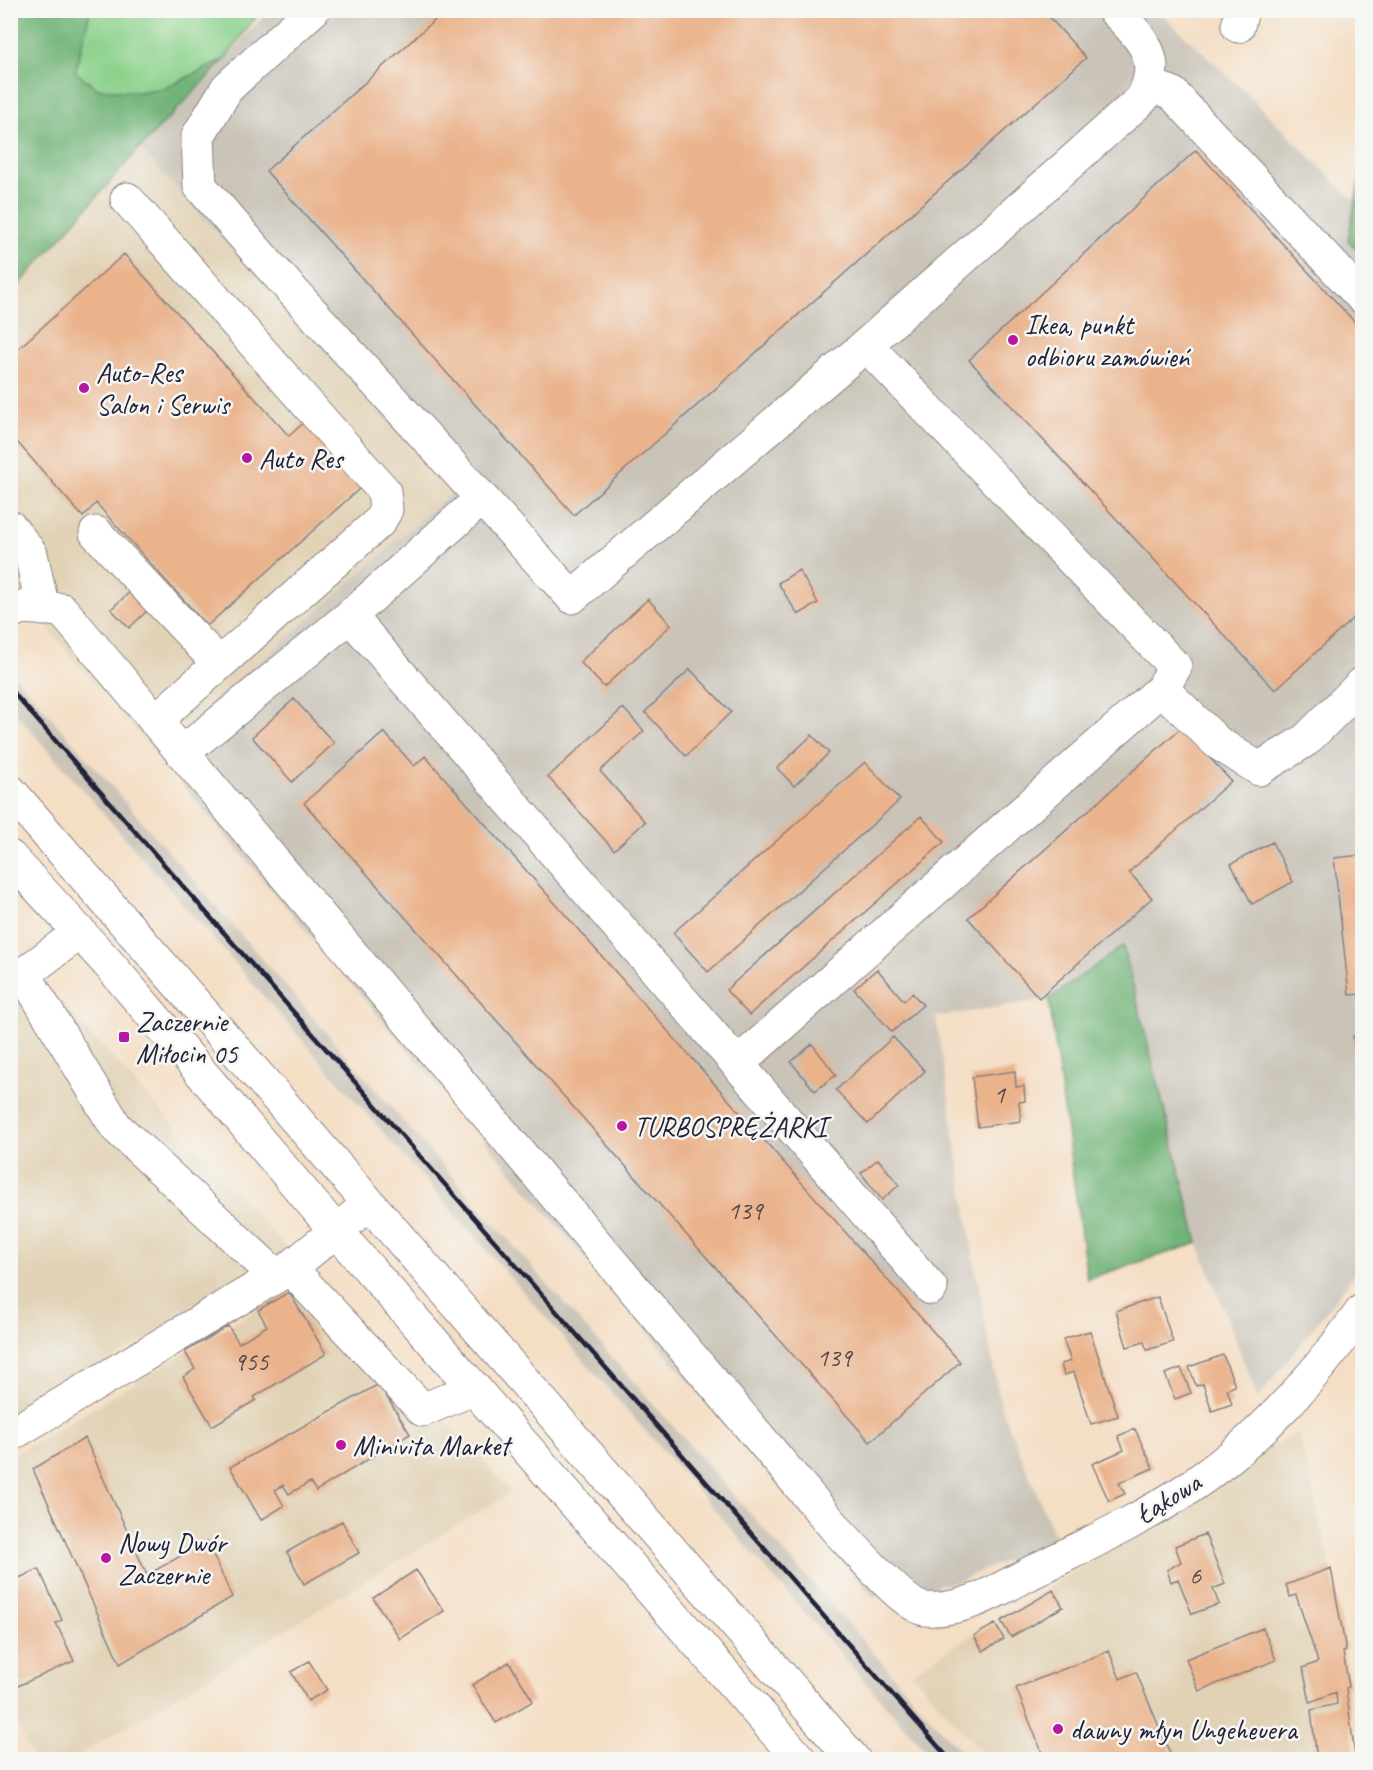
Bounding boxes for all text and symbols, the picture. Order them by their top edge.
place label: Ikea, punkt odbioru zamówień [1025,307,1192,374]
marker: Ikea, punkt odbioru zamówień [1006,333,1020,347]
place label: Auto-Res Salon i Serwis [96,355,232,422]
marker: Auto-Res Salon i Serwis [77,381,91,395]
place label: Auto Res [259,441,345,476]
marker: Auto Res [240,451,254,465]
place label: Zaczernie Miłocin 05 [136,1004,239,1071]
marker: Zaczernie Miłocin 05 [117,1030,131,1044]
house number: 1 [993,1078,1006,1111]
place label: TURBOSPRĘŻARKI [634,1109,832,1144]
marker: TURBOSPRĘŻARKI [615,1119,629,1133]
house number: 139 [727,1194,765,1227]
house number: 139 [816,1341,854,1374]
house number: 955 [233,1345,270,1378]
place label: Minivita Market [353,1428,513,1463]
marker: Minivita Market [334,1438,348,1452]
street label: Łąkowa [1129,1464,1209,1531]
place label: Nowy Dwór Zaczernie [118,1525,229,1592]
marker: Nowy Dwór Zaczernie [99,1551,113,1565]
house number: 6 [1189,1559,1202,1592]
place label: dawny młyn Ungeheuera [1070,1712,1298,1747]
marker: dawny młyn Ungeheuera [1051,1722,1065,1736]

